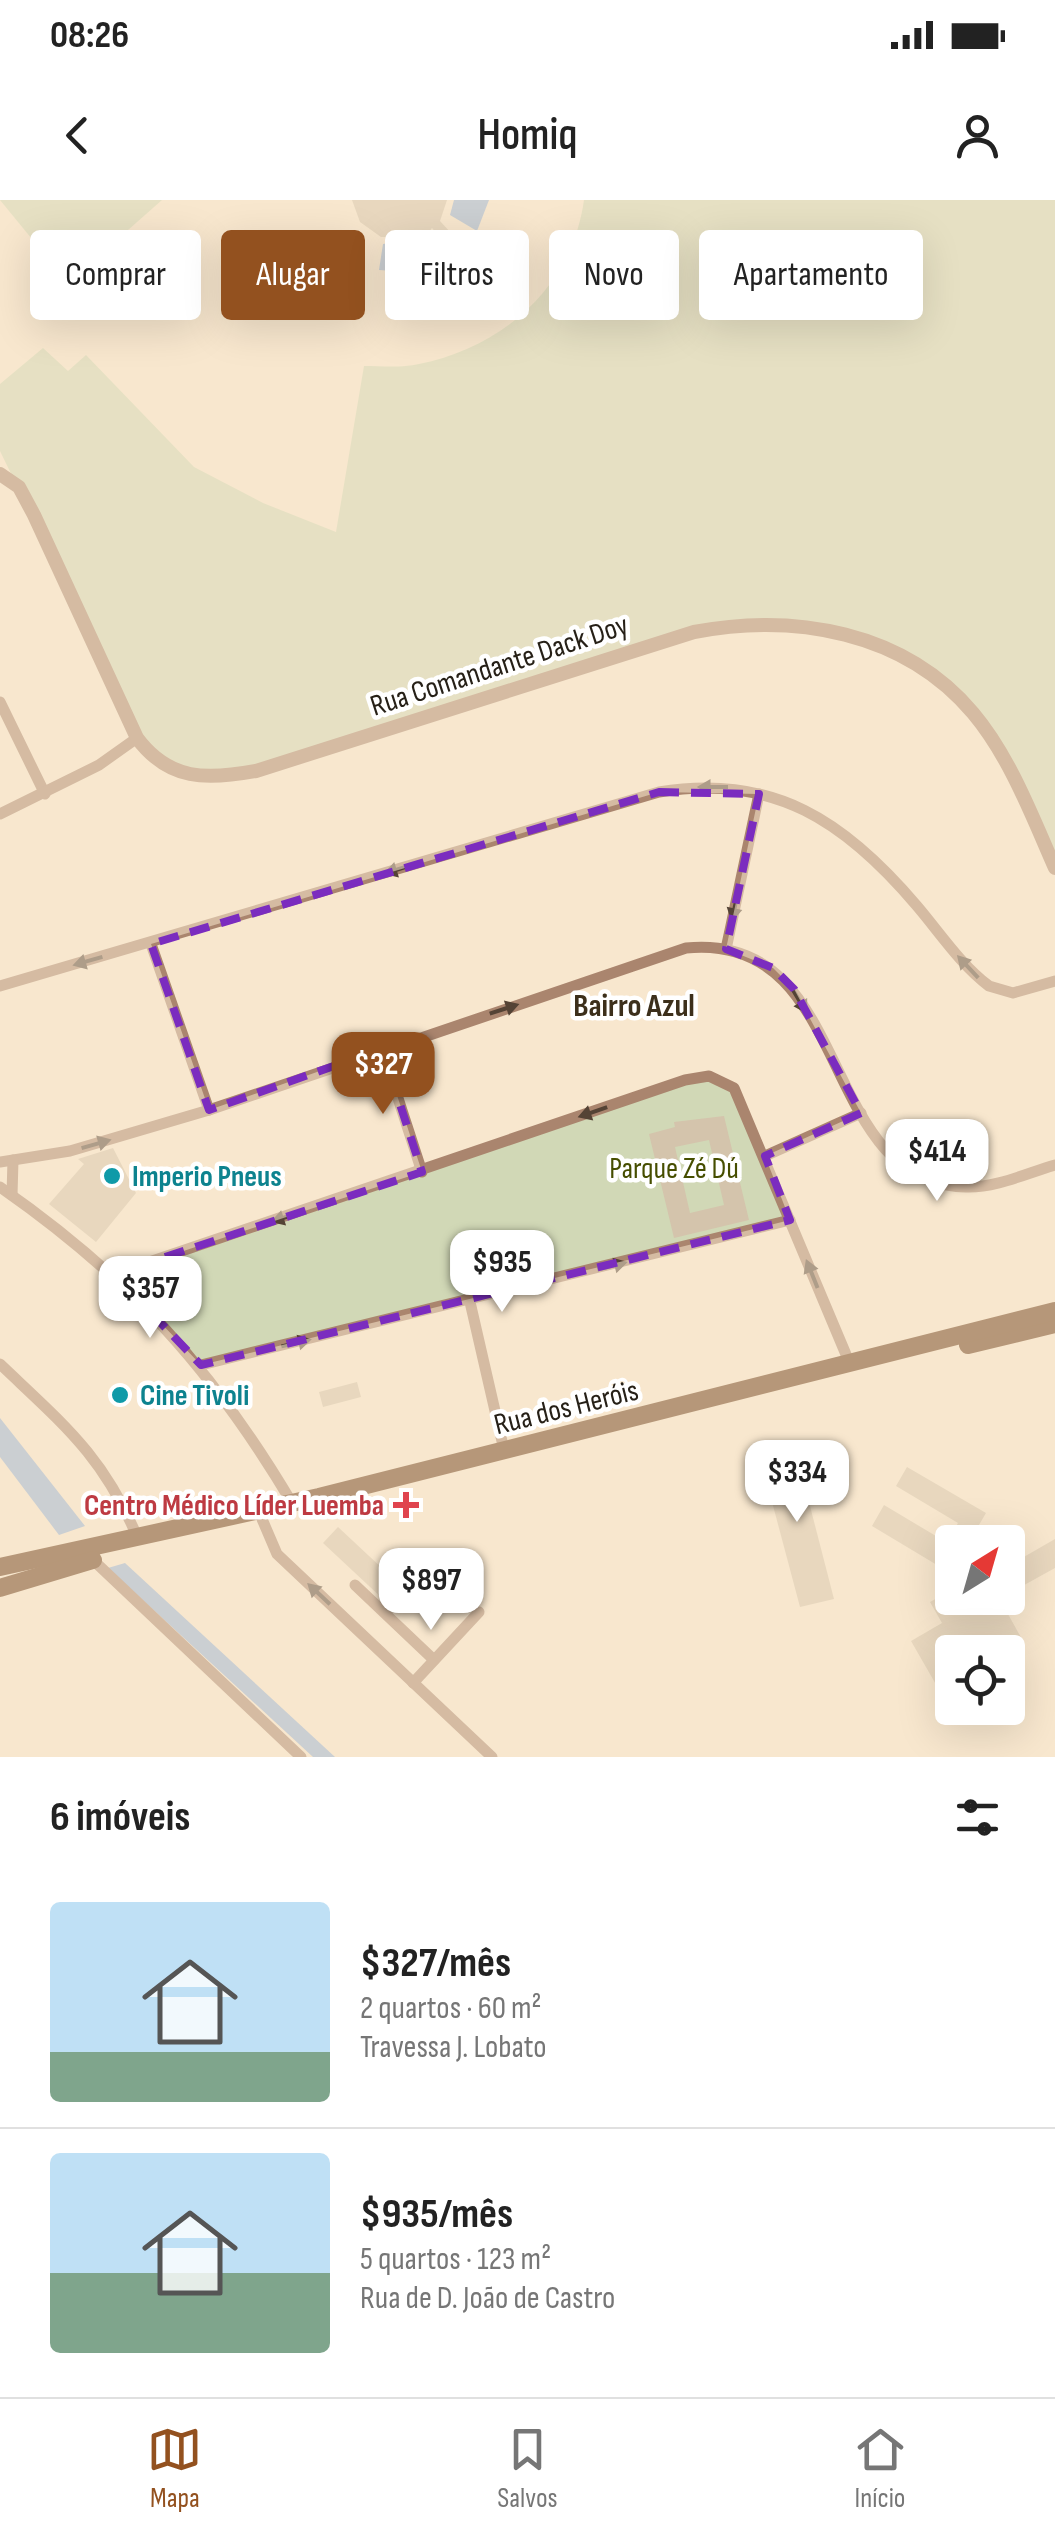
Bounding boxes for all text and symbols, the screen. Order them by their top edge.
text: 08:26 [50,13,129,58]
icon: back [50,108,105,163]
text: Homiq [477,108,578,163]
icon: person [950,108,1005,163]
chip: Comprar [30,230,201,320]
chip: Alugar [221,230,365,320]
chip: Filtros [385,230,529,320]
chip: Novo [549,230,679,320]
chip: Apartamento [699,230,923,320]
street label: Rua Comandante Dack Doy [366,607,633,725]
one-way arrow [696,779,728,795]
one-way arrow [384,862,414,877]
one-way arrow [727,891,742,922]
one-way arrow [72,954,103,970]
one-way arrow [958,955,980,980]
one-way arrow [790,986,807,1014]
district label: Bairro Azul [573,987,695,1026]
one-way arrow [489,1000,519,1015]
pin: $327 [324,1032,442,1117]
text: $327 [354,1045,412,1084]
one-way arrow [578,1105,608,1120]
pin: $414 [878,1119,996,1204]
text: $414 [907,1132,967,1171]
one-way arrow [80,1135,111,1151]
park label: Parque Zé Dú [609,1151,739,1187]
place label: Imperio Pneus [132,1159,282,1195]
marker: Imperio Pneus [101,1165,123,1187]
one-way arrow [270,1210,300,1225]
pin: $935 [443,1230,561,1315]
text: $935 [472,1243,532,1282]
pin: $357 [91,1256,209,1341]
one-way arrow [597,1258,628,1273]
one-way arrow [803,1259,819,1289]
text: $357 [121,1269,179,1308]
one-way arrow [281,1335,312,1350]
street label: Rua dos Heróis [490,1373,642,1443]
place label: Cine Tivoli [140,1378,249,1414]
marker: Cine Tivoli [109,1384,131,1406]
pin: $334 [738,1440,856,1525]
text: $334 [767,1453,827,1492]
place label: Centro Médico Líder Luemba [84,1488,384,1524]
marker: Centro Médico Líder Luemba [393,1492,419,1518]
north arrow [935,1525,1025,1615]
map controls [935,1525,1025,1725]
pin: $897 [372,1548,490,1633]
text: $897 [401,1561,461,1600]
one-way arrow [308,1583,332,1606]
button: locate [935,1635,1025,1725]
icon: filters [950,1790,1005,1845]
text: 6 imóveis [50,1792,191,1843]
text: $327/mês [360,1938,511,1989]
icon: home [130,1942,250,2062]
text: 2 quartos · 60 m² [360,1989,542,2028]
text: Travessa J. Lobato [360,2028,547,2067]
text: $935/mês [360,2189,513,2240]
icon: home [130,2193,250,2313]
text: 5 quartos · 123 m² [360,2240,551,2279]
text: Rua de D. João de Castro [360,2279,615,2318]
tab: Mapa [147,2422,202,2515]
tab: Salvos [497,2422,558,2515]
tab: Início [853,2422,908,2515]

